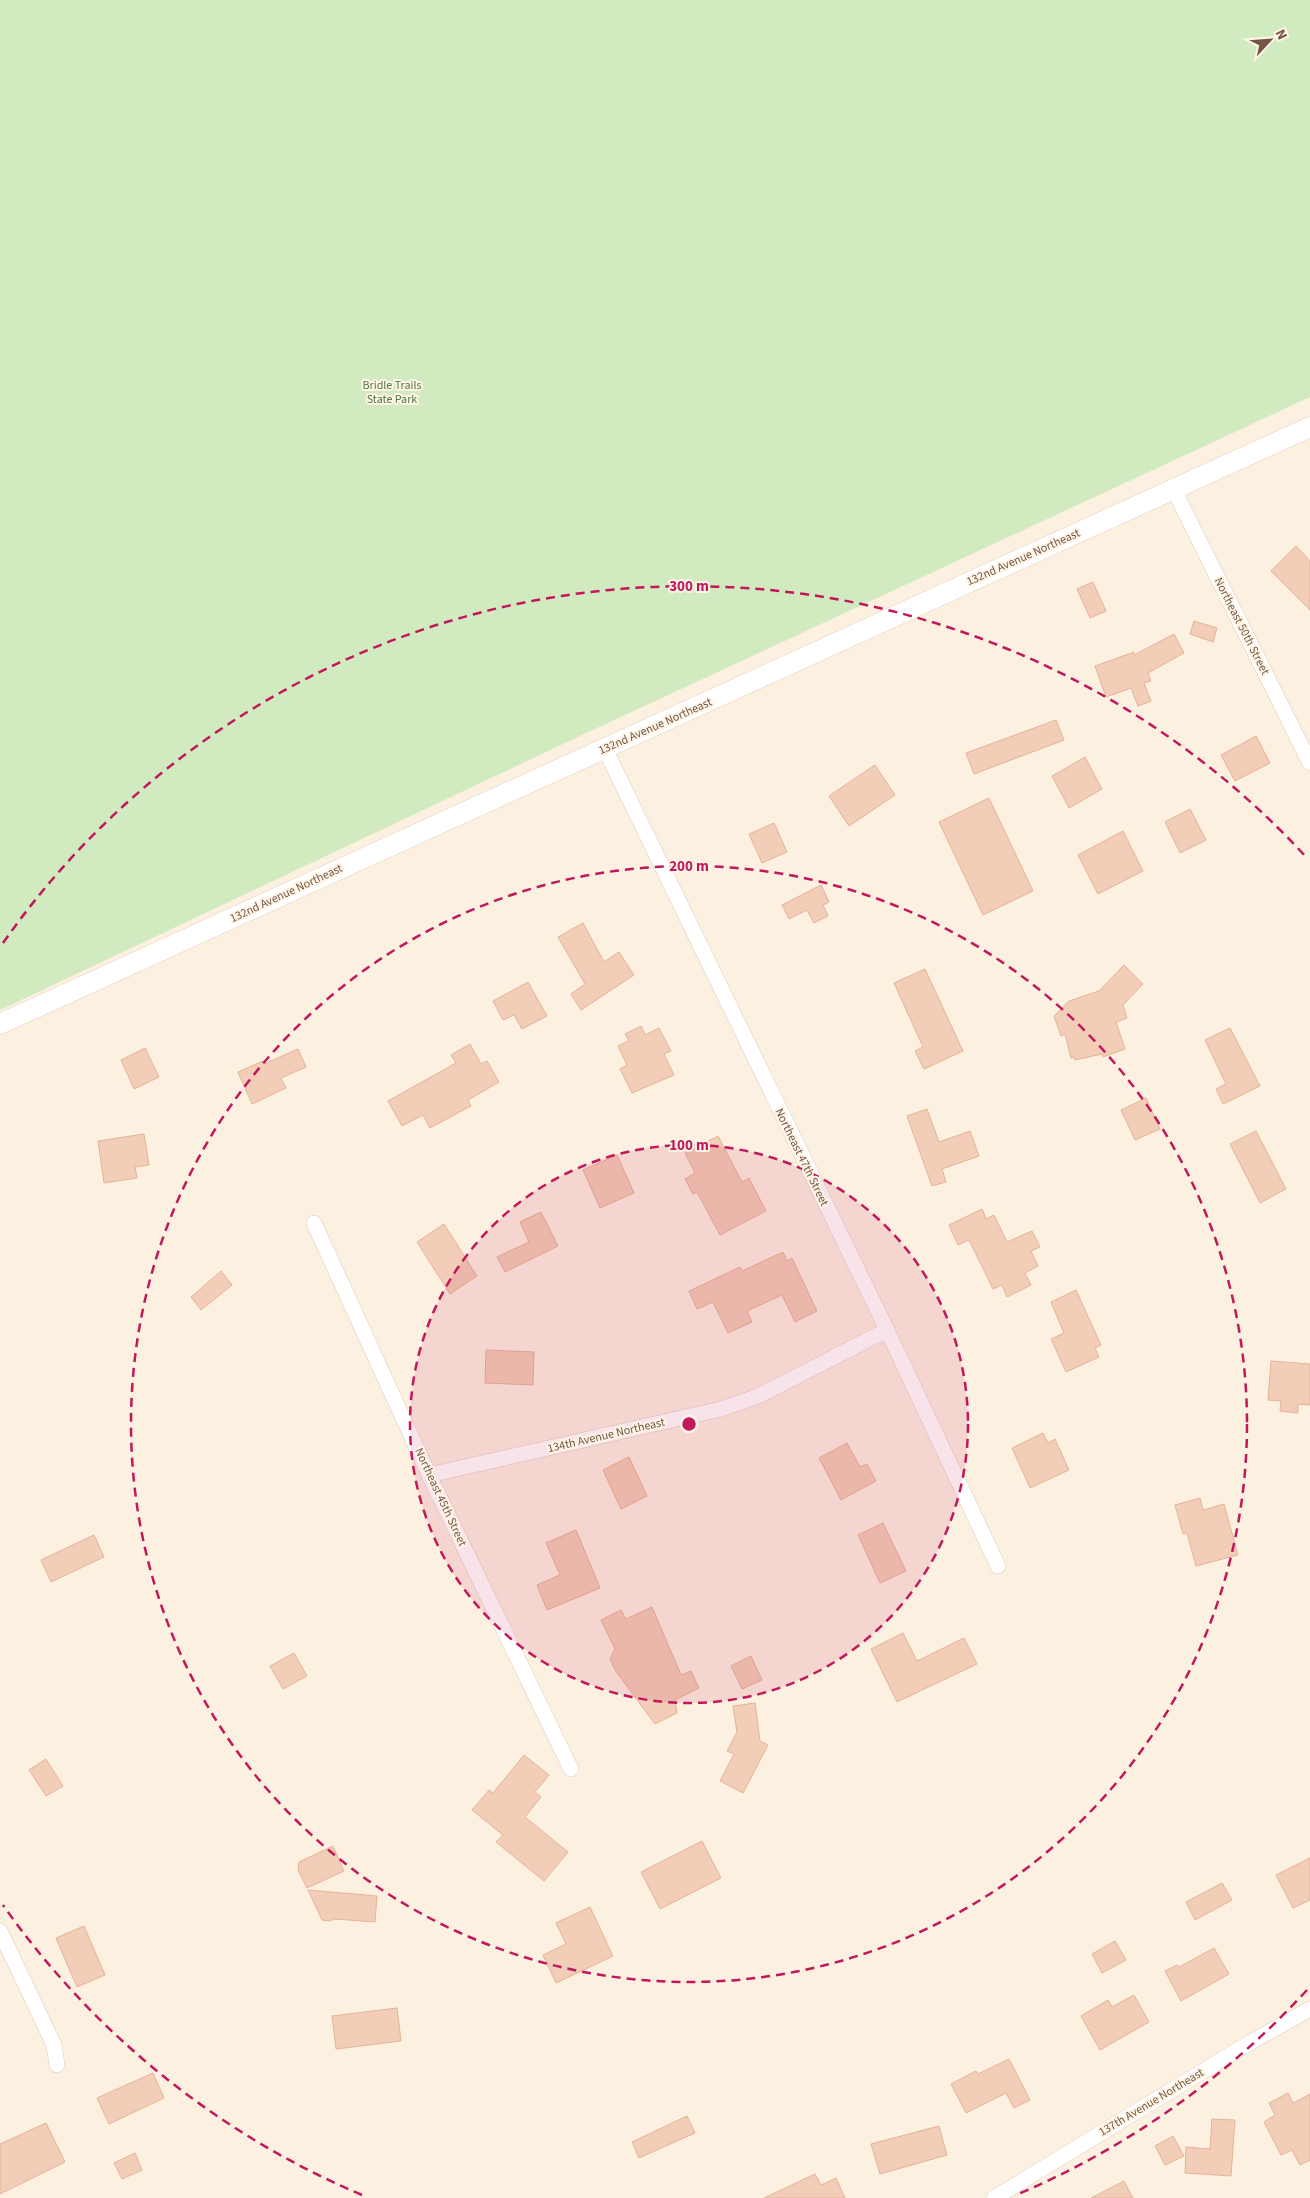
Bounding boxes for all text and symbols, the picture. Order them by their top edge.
north arrow [1245,15,1295,65]
text: N [1270,26,1292,43]
park label: Bridle Trails State Park [362,377,422,408]
street label: 132nd Avenue Northeast [964,525,1083,590]
street label: Northeast 50th Street [1210,575,1273,678]
text: 300 m [669,576,709,597]
street label: 132nd Avenue Northeast [596,694,715,759]
text: 200 m [669,856,709,877]
street label: 132nd Avenue Northeast [227,860,345,927]
street label: Northeast 47th Street [770,1105,833,1209]
text: 100 m [669,1135,709,1156]
street label: 134th Avenue Northeast [546,1414,666,1457]
centre of rings [680,1415,698,1433]
street label: Northeast 45th Street [410,1445,471,1549]
street label: 137th Avenue Northeast [1095,2064,1207,2141]

